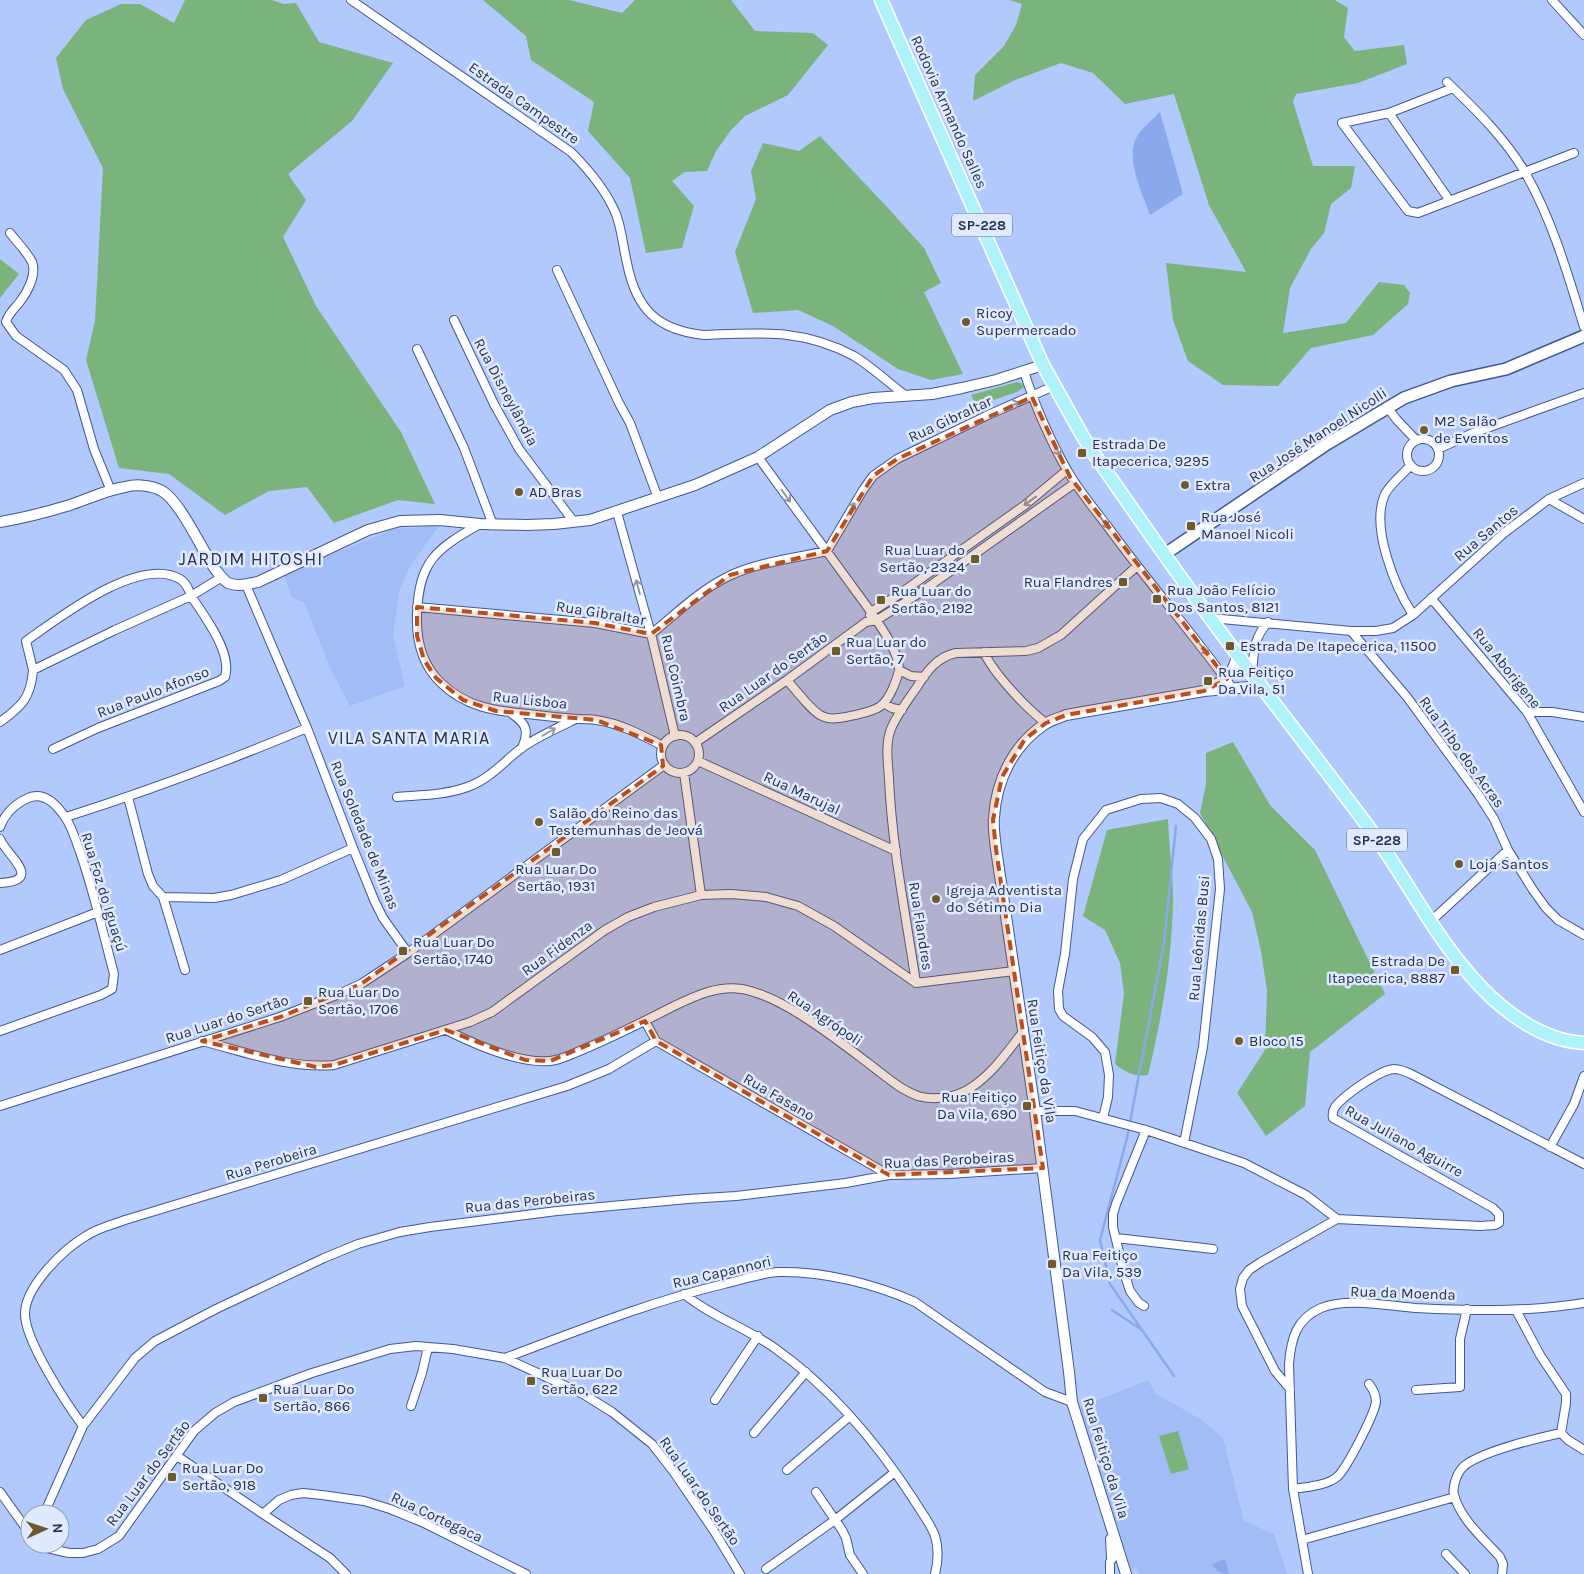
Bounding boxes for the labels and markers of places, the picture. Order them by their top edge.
place label: Ricoy Supermercado [976,304,1076,339]
marker: Ricoy Supermercado [960,316,972,328]
place label: M2 Salão de Eventos [1434,412,1509,447]
marker: M2 Salão de Eventos [1418,424,1430,436]
place label: Estrada De Itapecerica, 9295 [1092,435,1209,470]
marker: Estrada De Itapecerica, 9295 [1076,447,1088,459]
place label: Extra [1195,476,1230,494]
marker: Extra [1179,479,1191,491]
place label: AD Bras [529,483,582,501]
marker: AD Bras [513,486,525,498]
place label: Rua José Manoel Nicoli [1201,508,1294,543]
marker: Rua José Manoel Nicoli [1185,520,1197,532]
place label: Rua Luar do Sertão, 2324 [879,541,966,576]
marker: Rua Luar do Sertão, 2324 [969,553,981,565]
place label: Rua Flandres [1024,573,1113,591]
marker: Rua Flandres [1117,576,1129,588]
place label: Rua João Felício Dos Santos, 8121 [1167,581,1279,616]
place label: Rua Luar do Sertão, 2192 [891,582,973,617]
marker: Rua João Felício Dos Santos, 8121 [1151,593,1163,605]
marker: Rua Luar do Sertão, 2192 [875,594,887,606]
place label: Rua Luar do Sertão, 7 [846,633,927,668]
place label: Estrada De Itapecerica, 11500 [1240,637,1436,655]
marker: Estrada De Itapecerica, 11500 [1224,640,1236,652]
marker: Rua Luar do Sertão, 7 [830,645,842,657]
place label: Rua Feitiço Da Vila, 51 [1218,663,1294,698]
marker: Rua Feitiço Da Vila, 51 [1202,675,1214,687]
place label: Salão do Reino das Testemunhas de Jeová [549,804,703,839]
marker: Salão do Reino das Testemunhas de Jeová [533,816,545,828]
marker: Rua Luar Do Sertão, 1931 [550,846,562,858]
place label: Loja Santos [1469,855,1549,873]
marker: Loja Santos [1453,858,1465,870]
place label: Rua Luar Do Sertão, 1931 [515,860,597,895]
place label: Igreja Adventista do Sétimo Dia [946,881,1062,916]
marker: Igreja Adventista do Sétimo Dia [930,893,942,905]
place label: Rua Luar Do Sertão, 1740 [413,933,495,968]
marker: Rua Luar Do Sertão, 1740 [397,945,409,957]
place label: Estrada De Itapecerica, 8887 [1328,952,1445,987]
marker: Estrada De Itapecerica, 8887 [1449,964,1461,976]
place label: Rua Luar Do Sertão, 1706 [318,983,400,1018]
marker: Rua Luar Do Sertão, 1706 [302,995,314,1007]
place label: Bloco 15 [1249,1032,1304,1050]
marker: Bloco 15 [1233,1035,1245,1047]
place label: Rua Feitiço Da Vila, 690 [937,1088,1017,1123]
marker: Rua Feitiço Da Vila, 690 [1021,1100,1033,1112]
place label: Rua Feitiço Da Vila, 539 [1062,1246,1142,1281]
marker: Rua Feitiço Da Vila, 539 [1046,1258,1058,1270]
place label: Rua Luar Do Sertão, 622 [541,1363,623,1398]
marker: Rua Luar Do Sertão, 622 [525,1375,537,1387]
place label: Rua Luar Do Sertão, 866 [273,1380,355,1415]
marker: Rua Luar Do Sertão, 866 [257,1392,269,1404]
place label: Rua Luar Do Sertão, 918 [182,1459,264,1494]
marker: Rua Luar Do Sertão, 918 [166,1471,178,1483]

